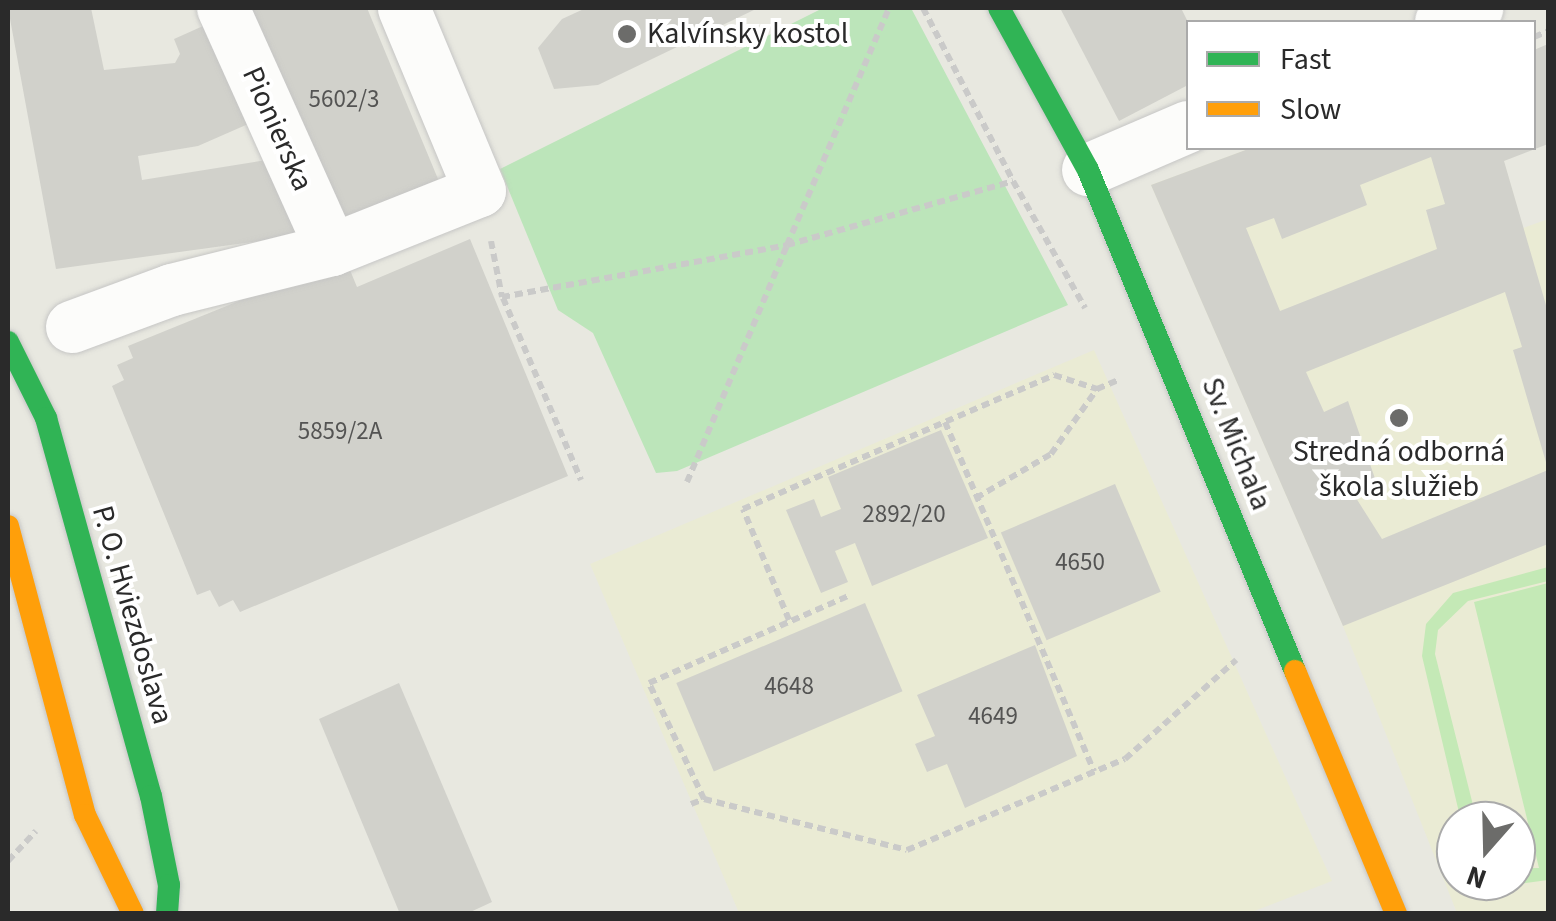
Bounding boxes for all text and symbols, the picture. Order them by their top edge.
place label: Kalvínsky kostol [647,16,848,52]
legend [1186,20,1536,150]
marker: Kalvínsky kostol [616,23,638,45]
text: Fast [1280,38,1331,81]
street label: Pionierska [234,61,320,197]
house number: 5602/3 [309,84,379,114]
text: Slow [1280,88,1341,131]
street label: Sv. Michala [1193,373,1279,515]
marker: Stredná odborná škola služieb [1388,407,1410,429]
house number: 5859/2A [298,416,382,446]
place label: Stredná odborná škola služieb [1293,434,1505,504]
house number: 2892/20 [862,499,946,529]
street label: P. O. Hviezdoslava [84,502,180,728]
house number: 4650 [1055,547,1105,577]
house number: 4648 [764,671,814,701]
house number: 4649 [968,701,1018,731]
north arrow [1436,801,1536,901]
text: N [1461,855,1492,899]

